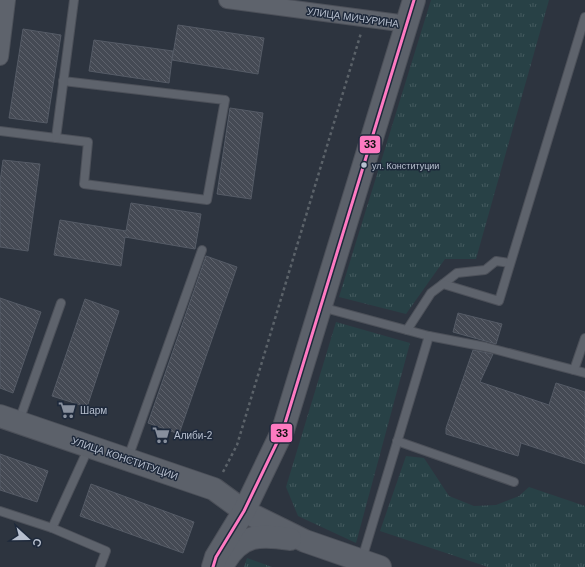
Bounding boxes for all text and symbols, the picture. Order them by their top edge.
street label: УЛИЦА МИЧУРИНА [306,6,400,29]
line badge: 33 [359,135,381,154]
text: 33 [364,138,376,150]
marker: ул. Конституции [359,160,369,170]
place label: ул. Конституции [372,161,439,171]
supermarket icon: Шарм [57,400,77,420]
place label: Шарм [80,405,107,416]
line badge: 33 [270,423,293,443]
supermarket icon: Алиби-2 [151,425,171,445]
text: 33 [276,427,288,439]
place label: Алиби-2 [174,430,213,441]
street label: УЛИЦА КОНСТИТУЦИИ [70,435,179,482]
north arrow [8,519,48,559]
text: С [30,537,44,548]

